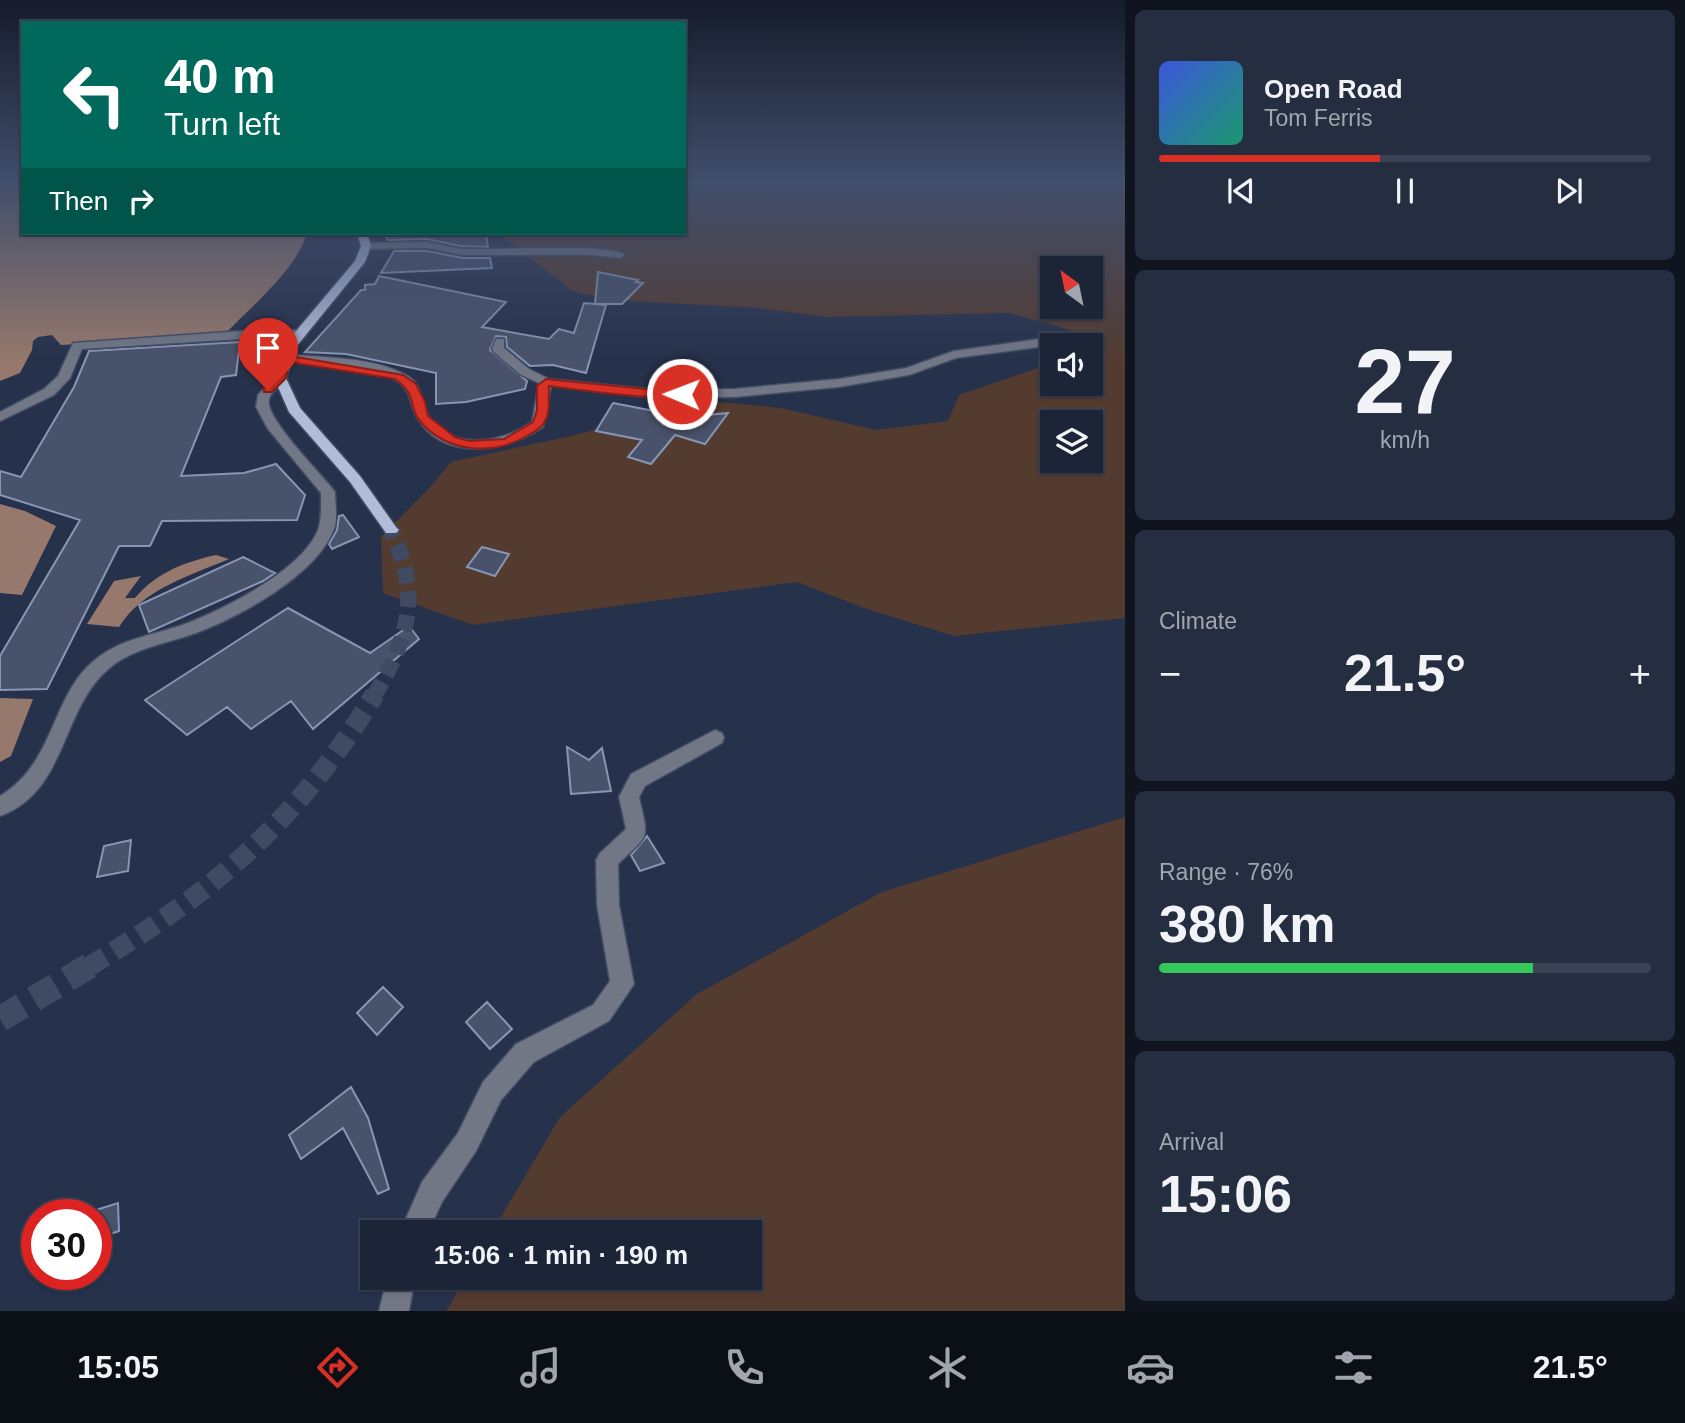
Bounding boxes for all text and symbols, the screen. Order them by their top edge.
icon: left [49,49,140,140]
text: 40 m [164,49,276,103]
text: Open Road [1264,74,1403,104]
text: Tom Ferris [1264,105,1373,131]
text: Turn left [164,106,280,142]
icon: previous [1222,172,1260,210]
icon: pause [1386,172,1424,210]
icon: next [1550,172,1588,210]
icon: right [122,182,160,220]
text: Then [49,186,108,216]
north arrow [1040,256,1102,318]
map controls [1040,256,1103,473]
pin [238,318,298,390]
icon: arrive [249,329,287,367]
text: 27 [1354,331,1456,432]
button: sound [1040,333,1103,396]
position arrow [645,357,719,431]
button: layers [1040,410,1103,473]
text: km/h [1380,427,1430,453]
text: Climate [1159,608,1237,634]
text: 21.5° [1344,644,1466,702]
text: − [1159,653,1181,695]
text: + [1629,653,1651,695]
text: Range · 76% [1159,859,1293,885]
text: 380 km [1159,895,1335,953]
text: Arrival [1159,1129,1224,1155]
text: 15:06 [1159,1165,1292,1223]
speed limit sign: 30 [21,1199,112,1290]
text: 15:06 · 1 min · 190 m [434,1240,688,1270]
icon: directions [313,1343,362,1392]
icon: music [516,1343,565,1392]
icon: phone [720,1343,769,1392]
icon: climate [923,1343,972,1392]
icon: car [1126,1343,1175,1392]
icon: filters [1329,1343,1378,1392]
text: 15:05 [77,1349,159,1385]
text: 21.5° [1533,1349,1608,1385]

